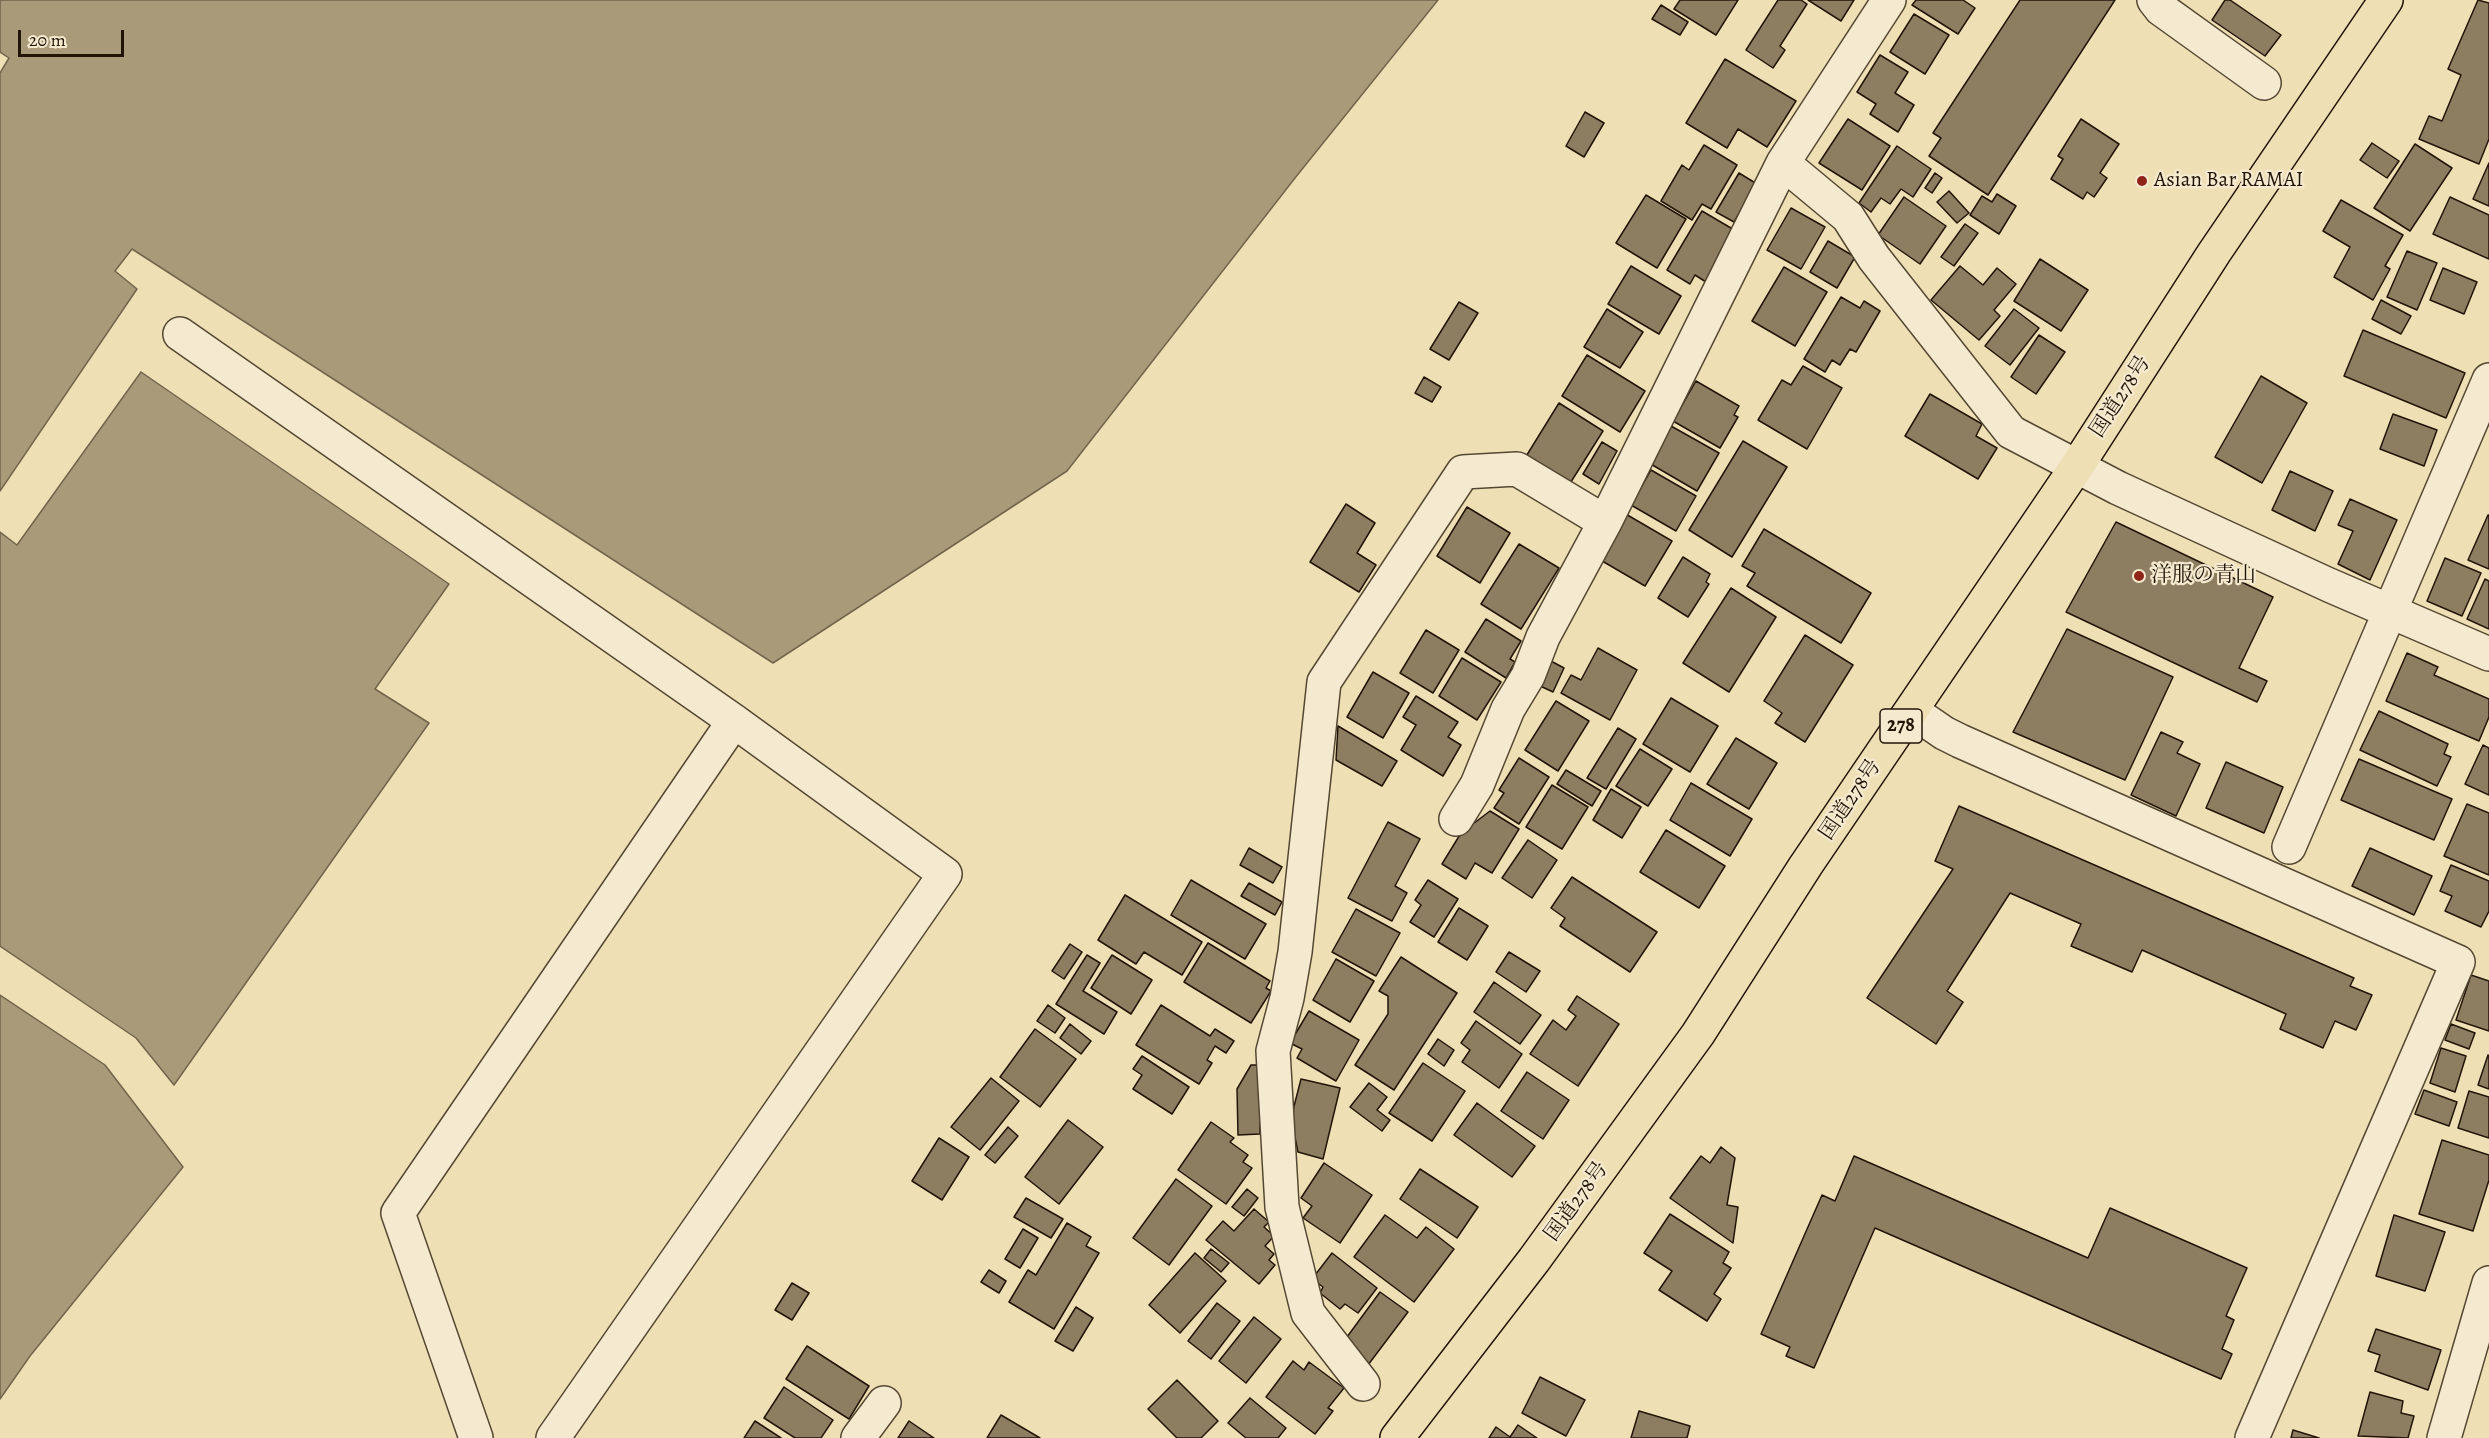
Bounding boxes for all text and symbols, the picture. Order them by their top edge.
scale bar [21,18,128,56]
text: 20 m [29,28,66,52]
place label: Asian Bar RAMAI [2154,168,2303,194]
marker: Asian Bar RAMAI [2135,174,2149,188]
street label: 国道278号 [2085,352,2157,442]
place label: 洋服の青山 [2151,563,2256,589]
marker: 洋服の青山 [2132,569,2146,583]
road number: 278 [1880,709,1922,743]
street label: 国道278号 [1815,755,1887,845]
street label: 国道278号 [1540,1157,1614,1247]

